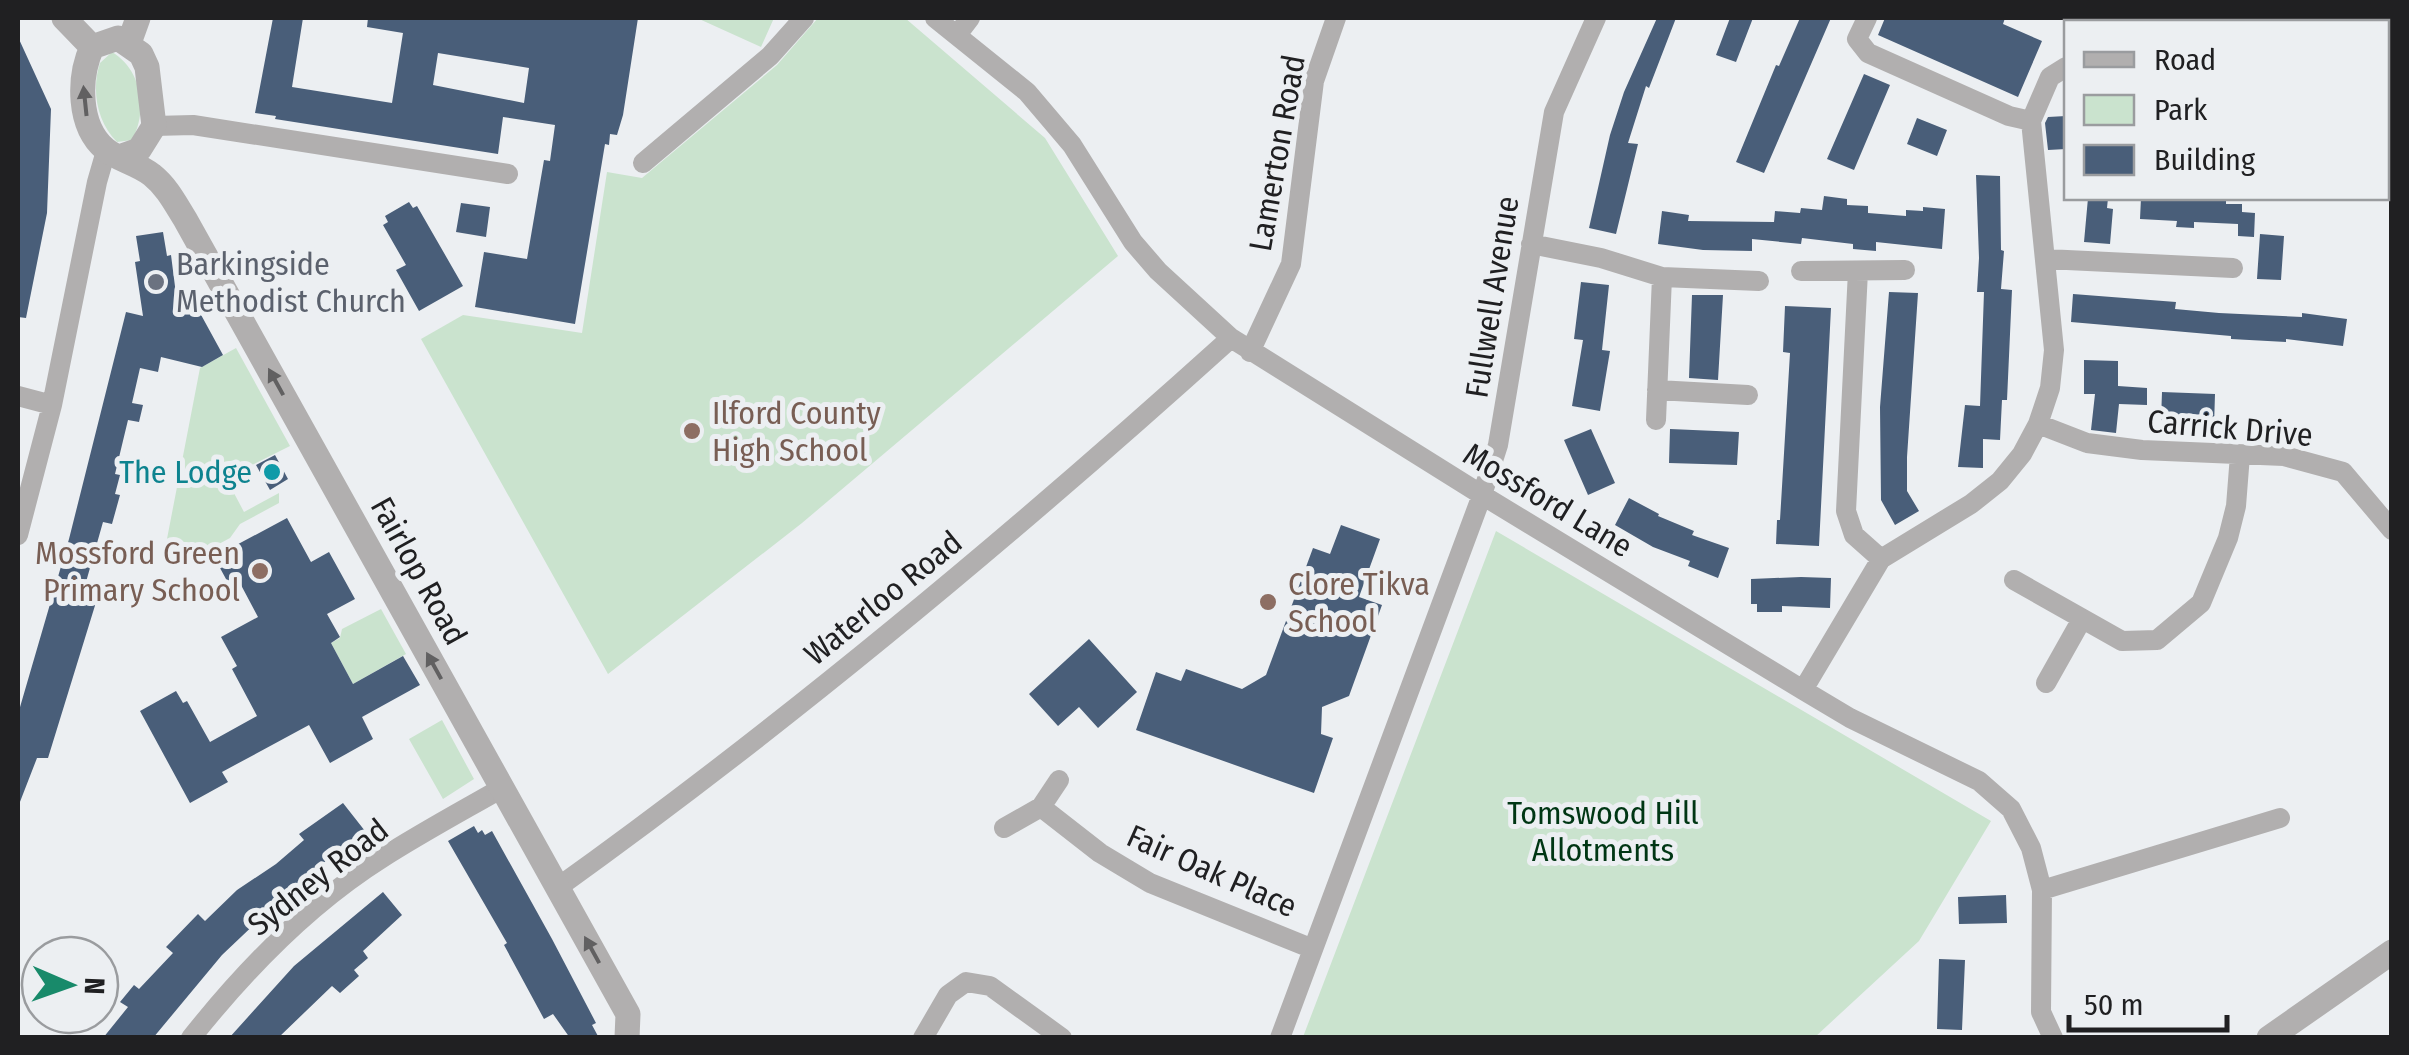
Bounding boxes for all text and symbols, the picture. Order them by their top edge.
legend [2064,20,2389,200]
text: Road [2154,42,2216,78]
street label: Lamerton Road [1241,52,1313,254]
one-way arrow [77,85,93,117]
text: Park [2154,92,2207,128]
text: Building [2154,142,2256,178]
street label: Fullwell Avenue [1457,193,1527,401]
place label: Barkingside Methodist Church [176,245,406,320]
marker: Barkingside Methodist Church [145,271,167,293]
one-way arrow [267,367,284,396]
place label: Ilford County High School [712,394,881,469]
street label: Carrick Drive [2146,402,2314,454]
marker: Ilford County High School [681,420,703,442]
street label: Mossford Lane [1457,435,1639,565]
place label: The Lodge [119,453,252,491]
marker: The Lodge [261,461,283,483]
street label: Fairlop Road [363,491,475,651]
street label: Waterloo Road [797,523,969,673]
place label: Mossford Green Primary School [35,534,240,609]
marker: Mossford Green Primary School [249,560,271,582]
place label: Clore Tikva School [1288,565,1430,640]
marker: Clore Tikva School [1257,591,1279,613]
one-way arrow [425,651,442,680]
park label: Tomswood Hill Allotments [1507,794,1699,869]
street label: Sydney Road [240,810,396,944]
street label: Fair Oak Place [1121,817,1303,925]
north arrow [20,935,120,1035]
one-way arrow [583,935,600,964]
scale bar [2069,970,2226,1032]
text: N [78,977,111,995]
text: 50 m [2084,987,2144,1023]

